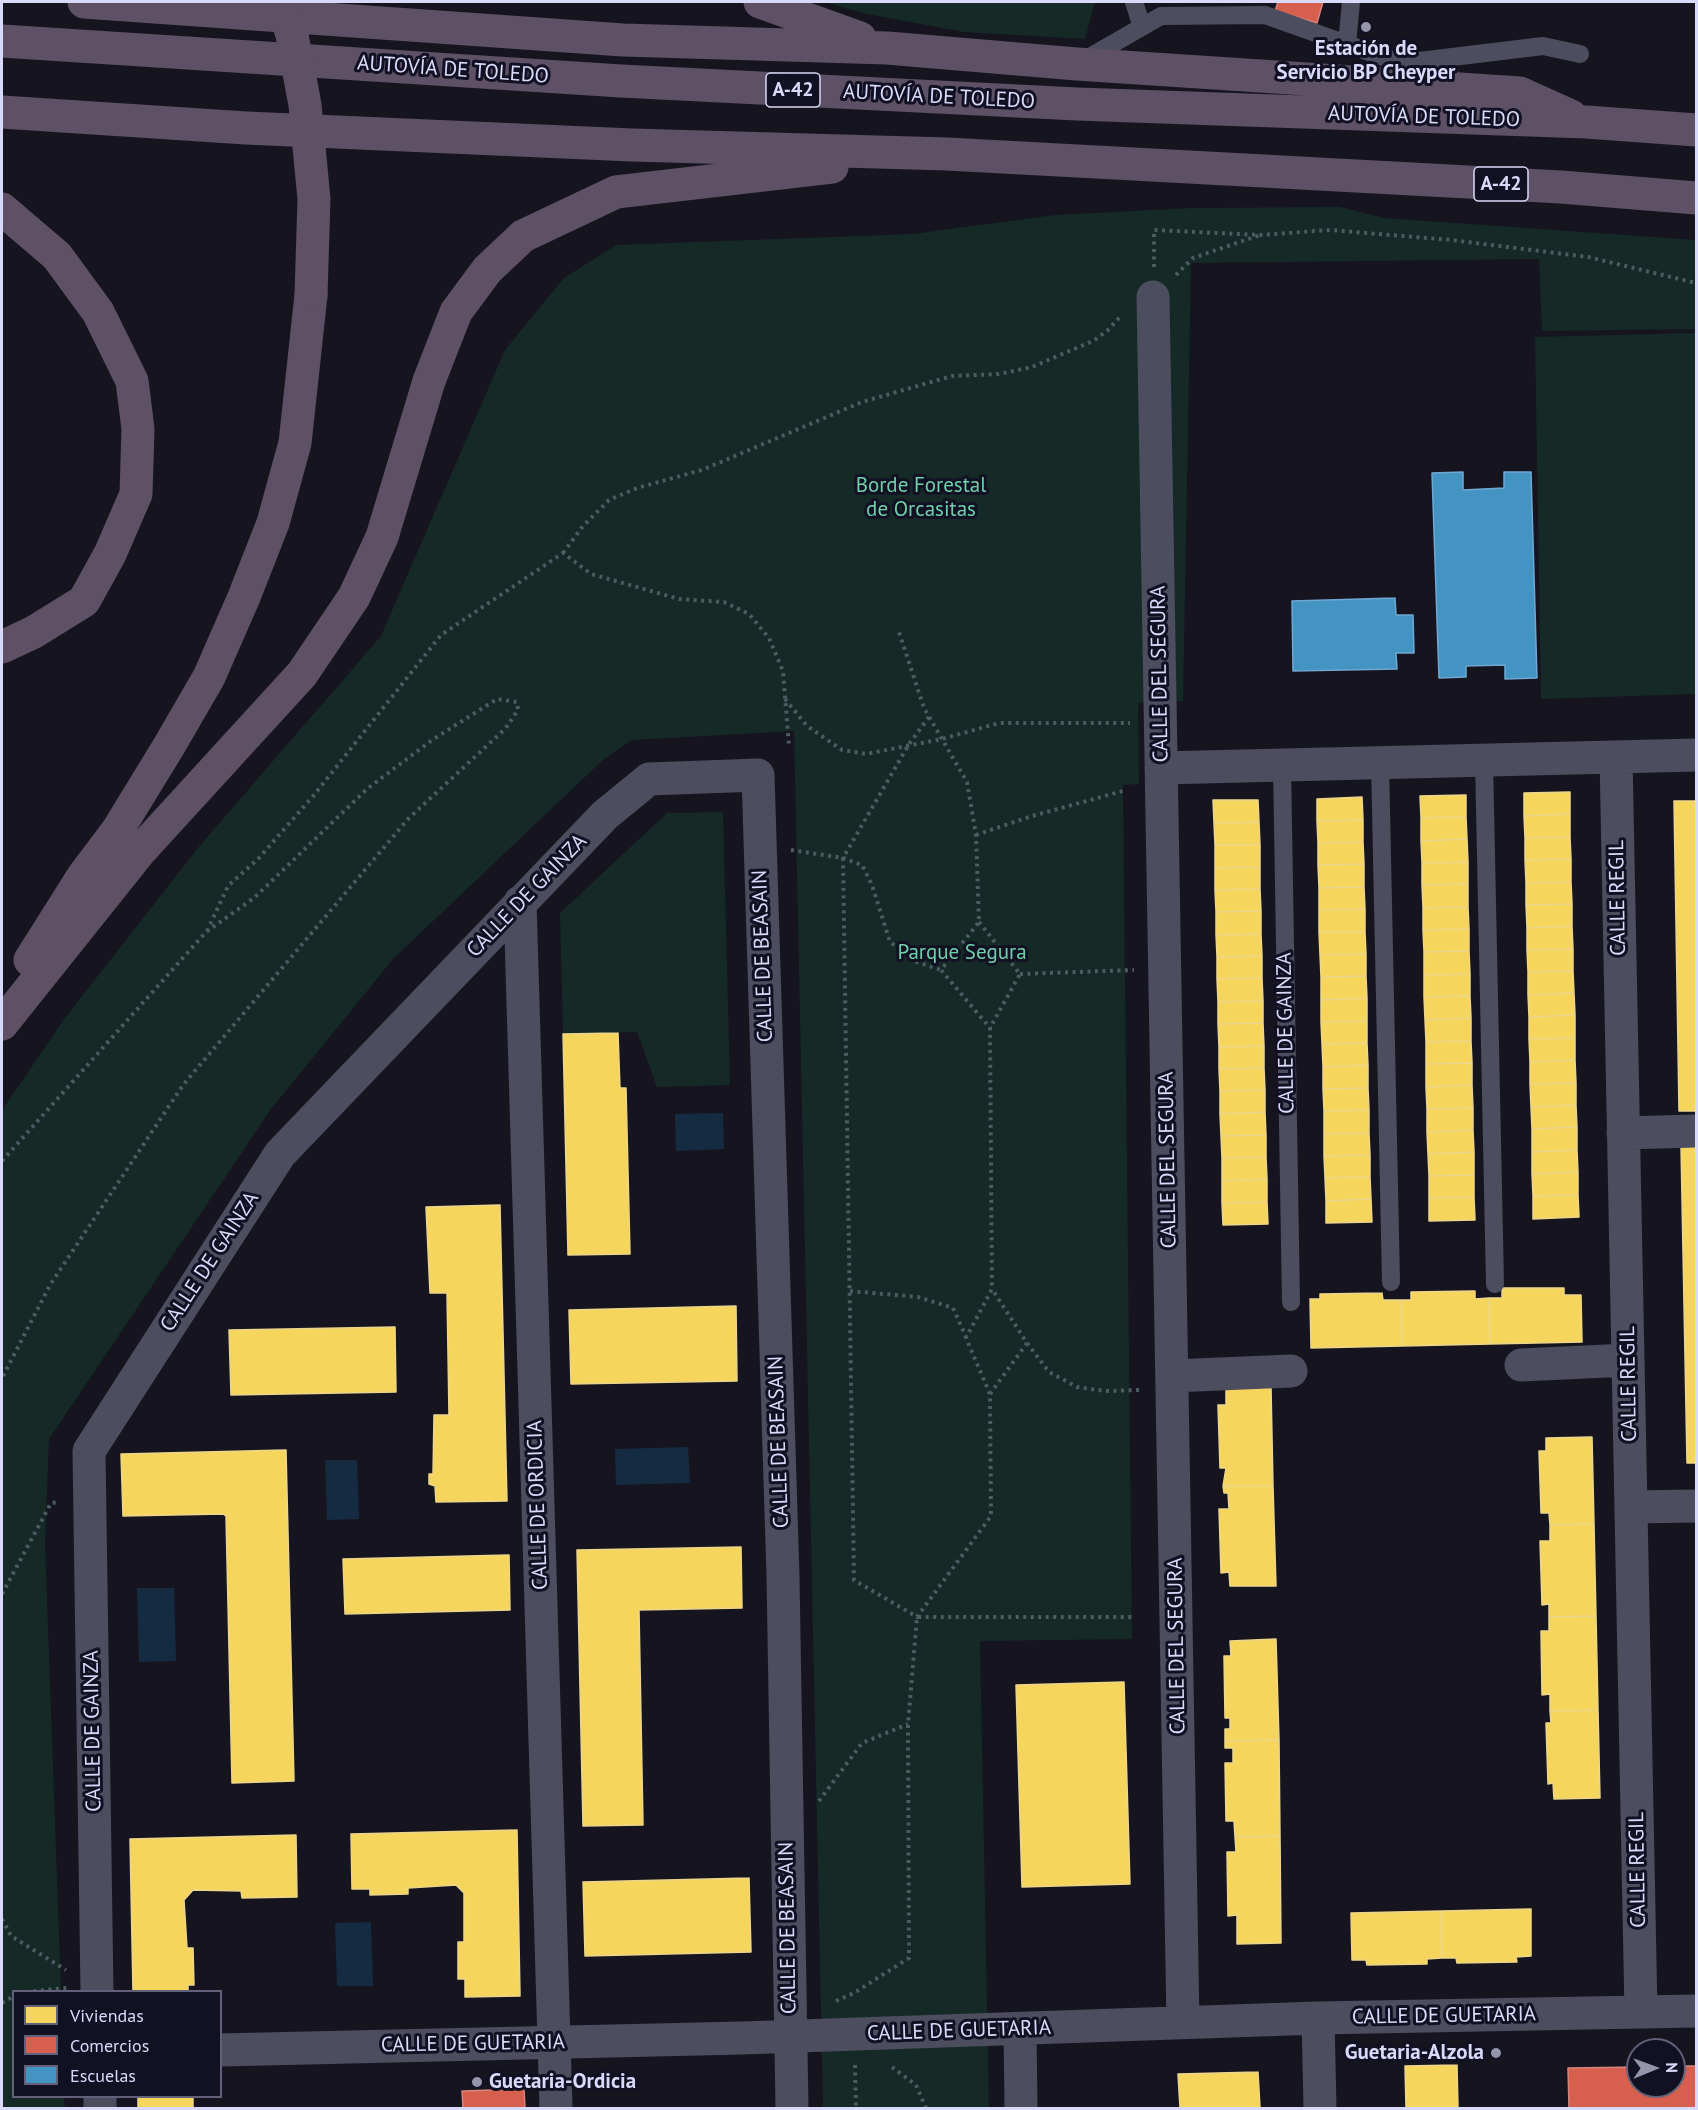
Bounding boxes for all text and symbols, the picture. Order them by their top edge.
marker: Estación de Servicio BP Cheyper [1359,20,1373,34]
place label: Estación de Servicio BP Cheyper [1277,36,1455,86]
street label: AUTOVÍA DE TOLEDO [356,51,550,89]
road number: A-42 [766,73,820,107]
street label: AUTOVÍA DE TOLEDO [842,79,1036,115]
street label: AUTOVÍA DE TOLEDO [1328,101,1520,133]
road number: A-42 [1474,167,1528,201]
park label: Borde Forestal de Orcasitas [856,473,986,523]
street label: CALLE DEL SEGURA [1146,585,1174,763]
street label: CALLE DE GAINZA [462,829,592,963]
street label: CALLE REGIL [1604,840,1632,956]
street label: CALLE DE BEASAIN [747,869,779,1043]
park label: Parque Segura [897,940,1027,966]
street label: CALLE DE GAINZA [1272,952,1300,1114]
street label: CALLE DEL SEGURA [1154,1071,1182,1249]
street label: CALLE DE GAINZA [155,1187,265,1337]
street label: CALLE REGIL [1615,1326,1643,1442]
street label: CALLE DE BEASAIN [763,1355,795,1529]
street label: CALLE DE ORDICIA [522,1420,554,1590]
street label: CALLE DEL SEGURA [1163,1557,1191,1735]
street label: CALLE DE GAINZA [79,1650,107,1812]
street label: CALLE REGIL [1624,1812,1652,1928]
street label: CALLE DE BEASAIN [774,1842,802,2014]
legend [12,1990,222,2098]
street label: CALLE DE GUETARIA [1352,2002,1536,2030]
text: Viviendas [70,2004,144,2027]
street label: CALLE DE GUETARIA [867,2015,1051,2047]
street label: CALLE DE GUETARIA [381,2030,565,2058]
text: Comercios [70,2034,149,2057]
north arrow [1626,2038,1686,2098]
place label: Guetaria-Alzola [1345,2040,1484,2066]
marker: Guetaria-Alzola [1489,2046,1503,2060]
text: N [1662,2062,1682,2073]
text: Escuelas [70,2064,136,2087]
place label: Guetaria-Ordicia [489,2069,636,2095]
marker: Guetaria-Ordicia [470,2075,484,2089]

